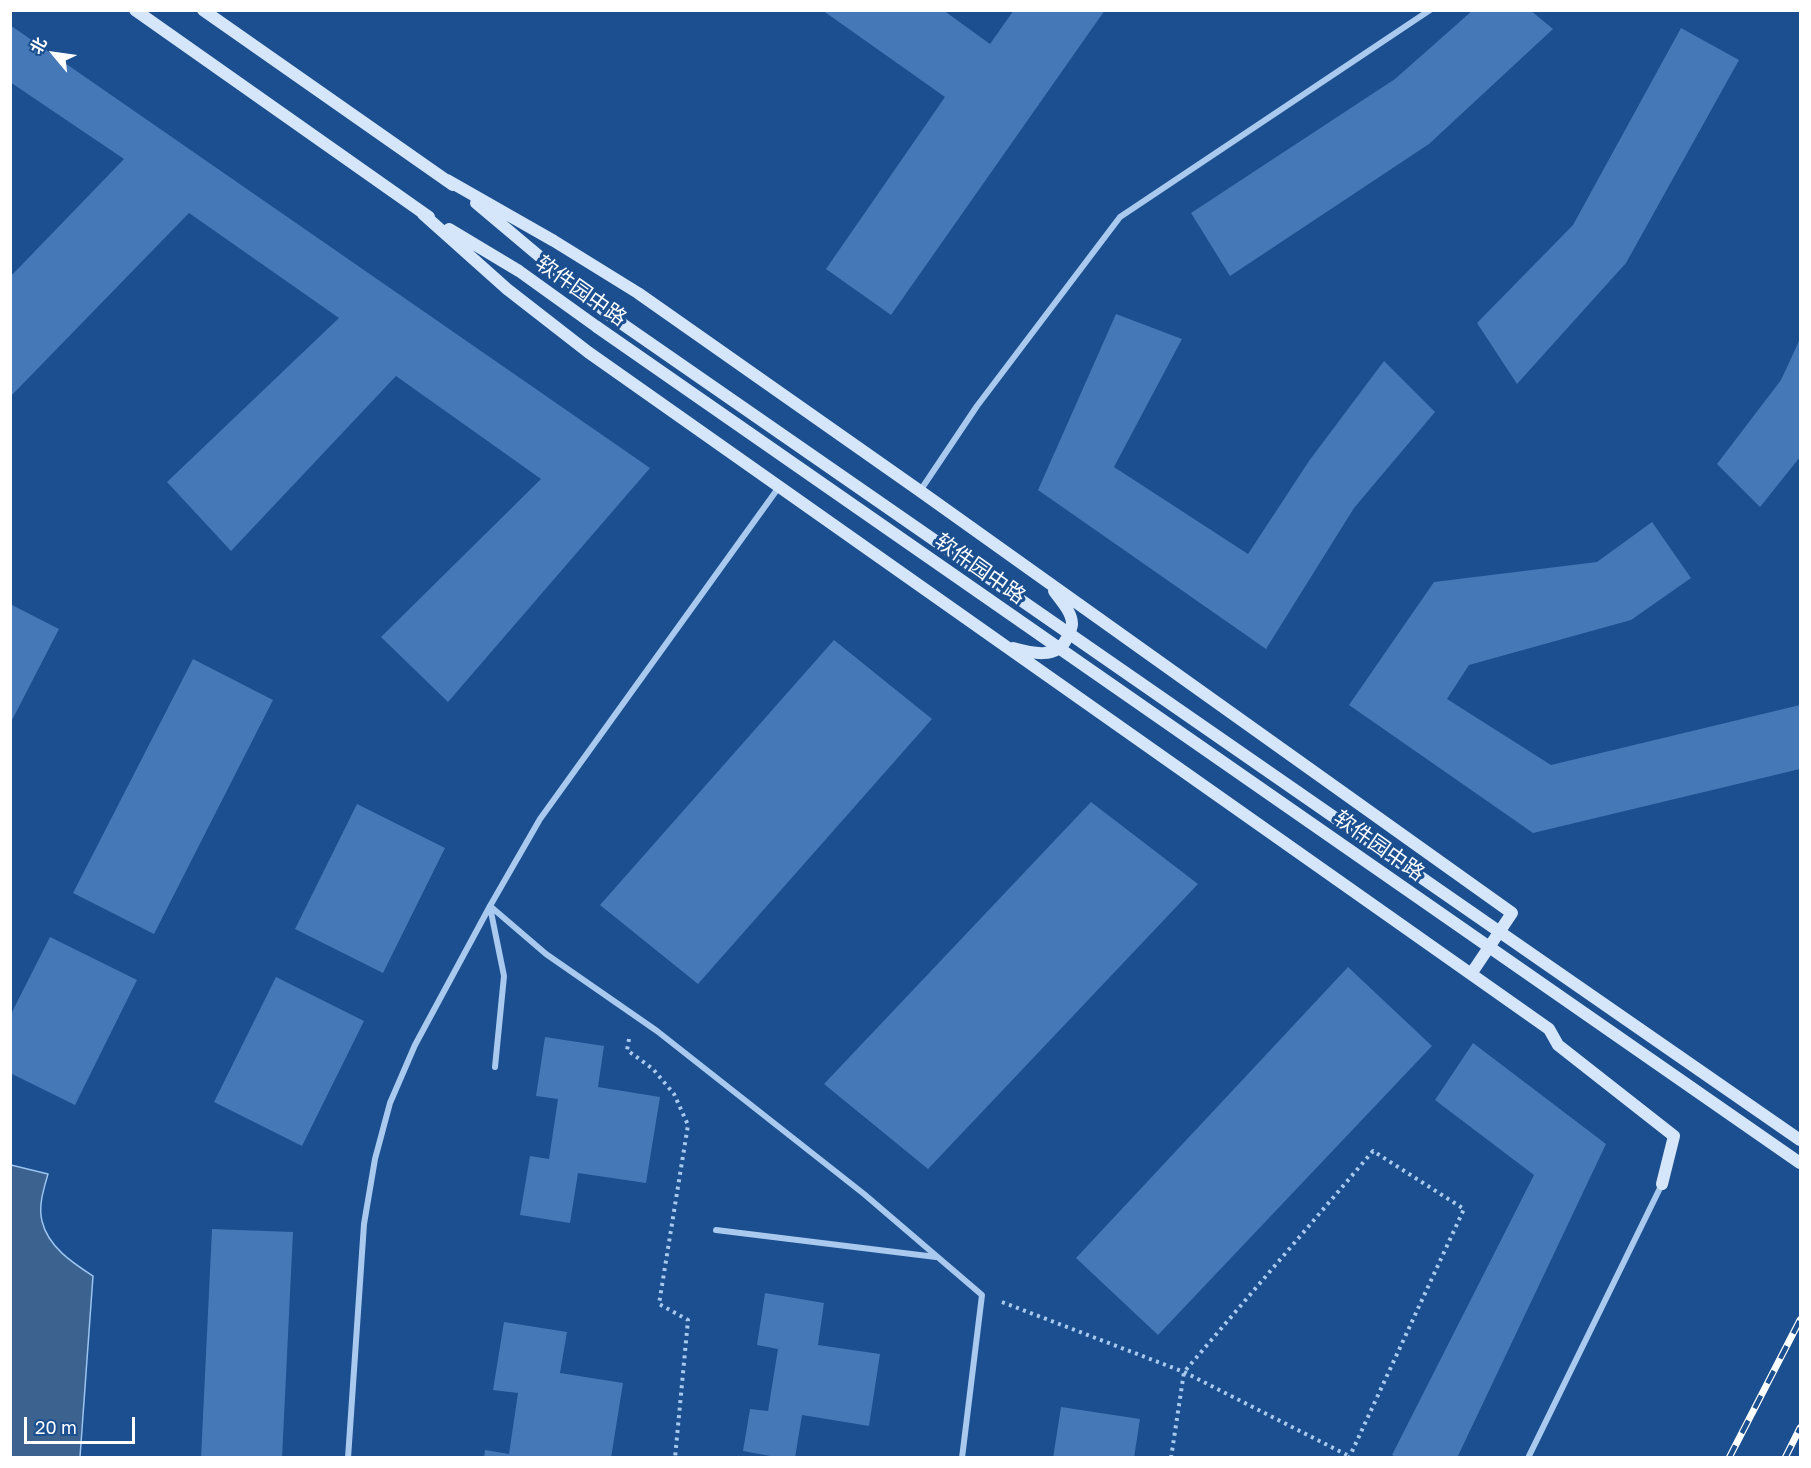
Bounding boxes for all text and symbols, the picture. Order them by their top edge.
north arrow [24,24,84,84]
text: 北 [26,33,51,57]
street label: 软件园中路 [531,251,631,331]
street label: 软件园中路 [930,529,1030,609]
street label: 软件园中路 [1329,806,1429,886]
scale bar [27,1405,138,1443]
text: 20 m [35,1416,77,1438]

